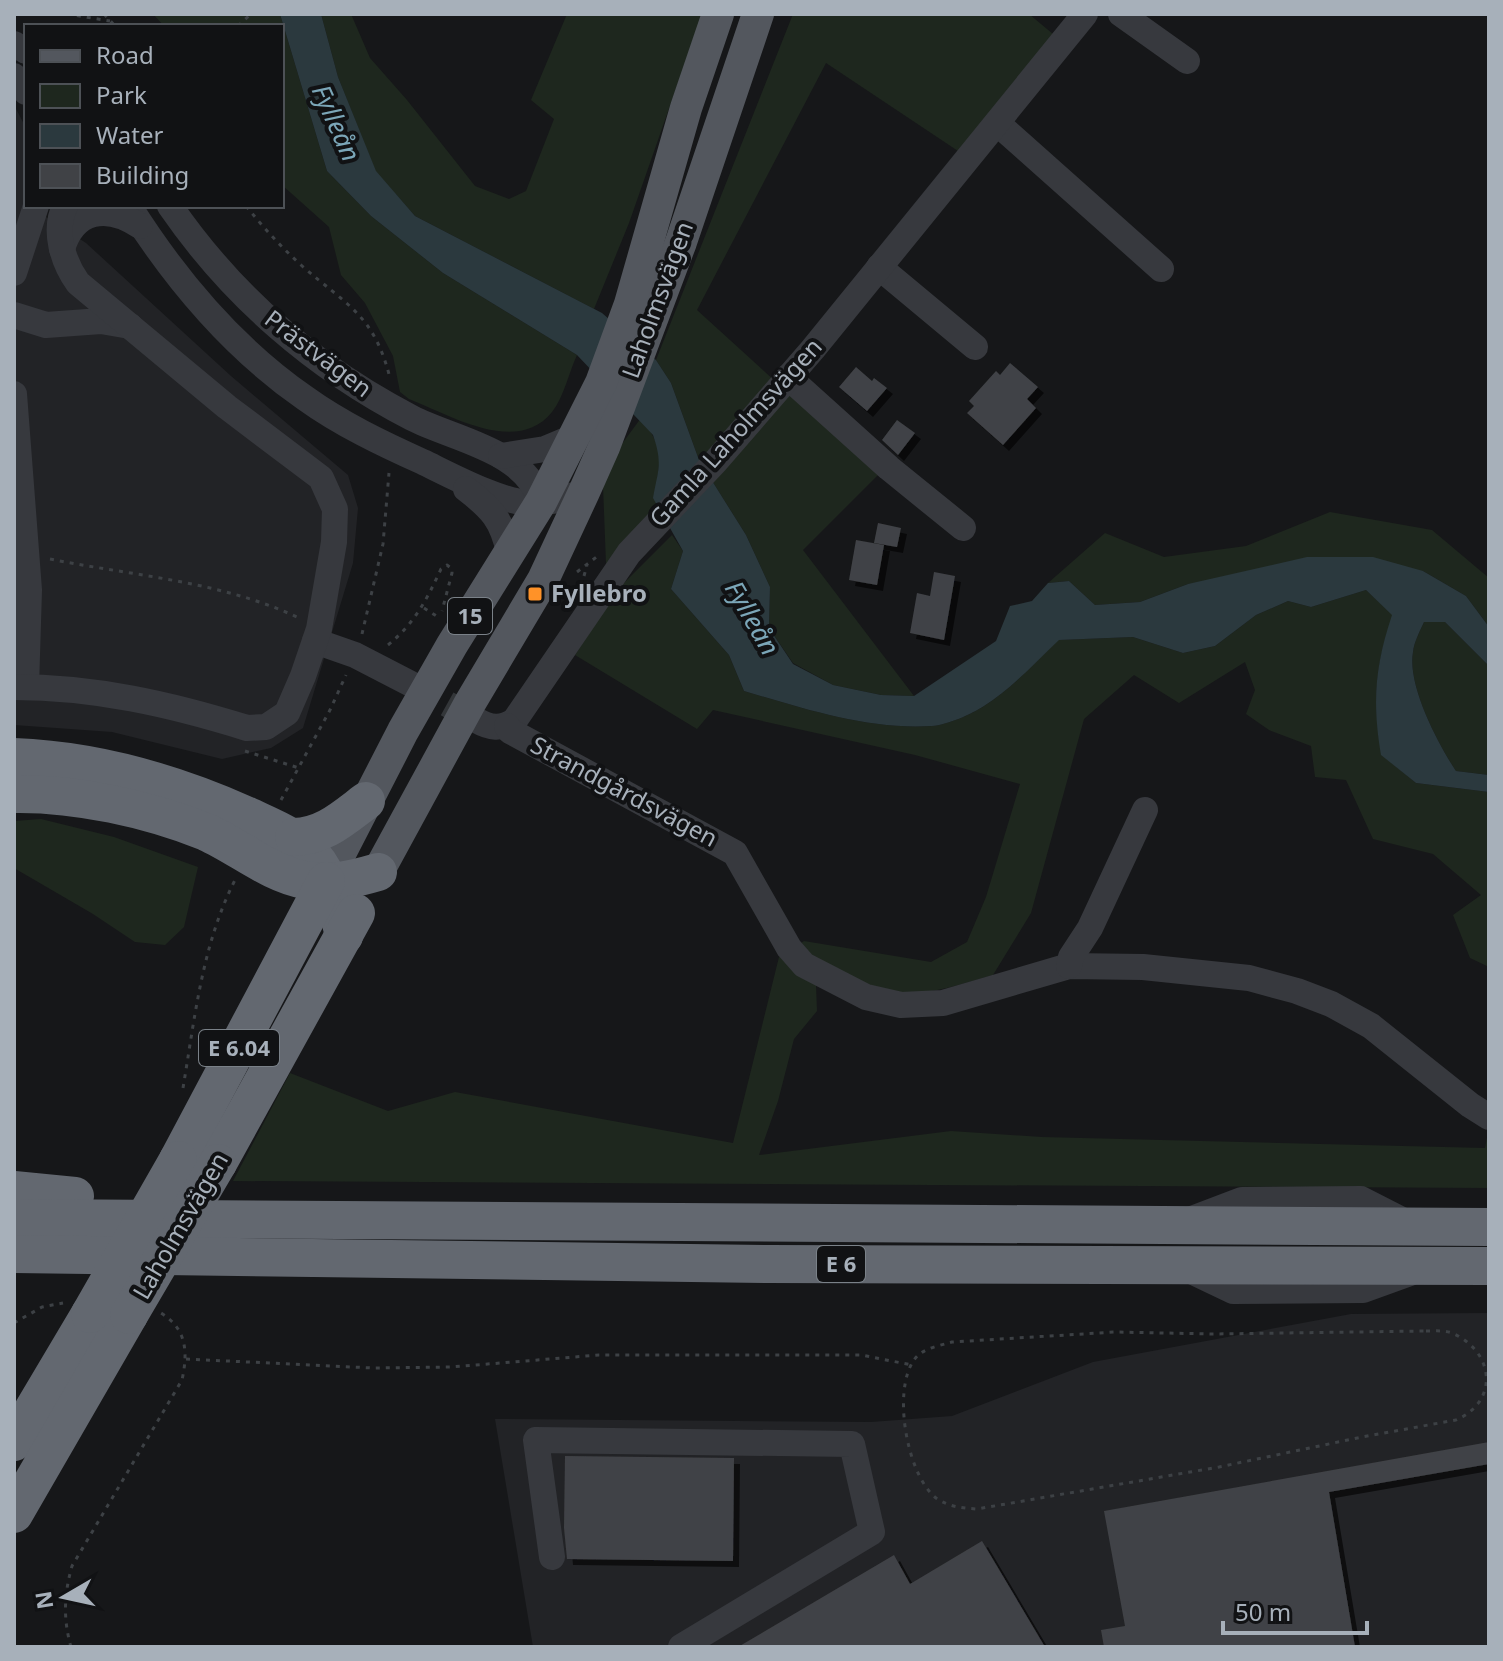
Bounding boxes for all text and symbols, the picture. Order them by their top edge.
legend [24,24,284,208]
text: Road [96,38,154,71]
text: Park [96,78,147,111]
water label: Fylleån [304,78,370,167]
text: Water [96,118,164,151]
text: Building [96,158,189,191]
street label: Laholmsvägen [613,217,700,382]
street label: Prästvägen [259,302,379,404]
street label: Gamla Laholmsvägen [641,330,829,534]
water label: Fylleån [717,574,789,661]
place label: Fyllebro [551,576,647,609]
marker: Fyllebro [526,585,544,603]
road number: 15 [448,598,492,634]
street label: Strandgårdsvägen [526,728,724,854]
road number: E 6.04 [199,1030,279,1066]
street label: Laholmsvägen [124,1146,235,1305]
road number: E 6 [817,1246,865,1282]
north arrow [24,1557,104,1637]
scale bar [1223,1585,1367,1635]
text: N [27,1589,59,1611]
text: 50 m [1235,1595,1291,1628]

